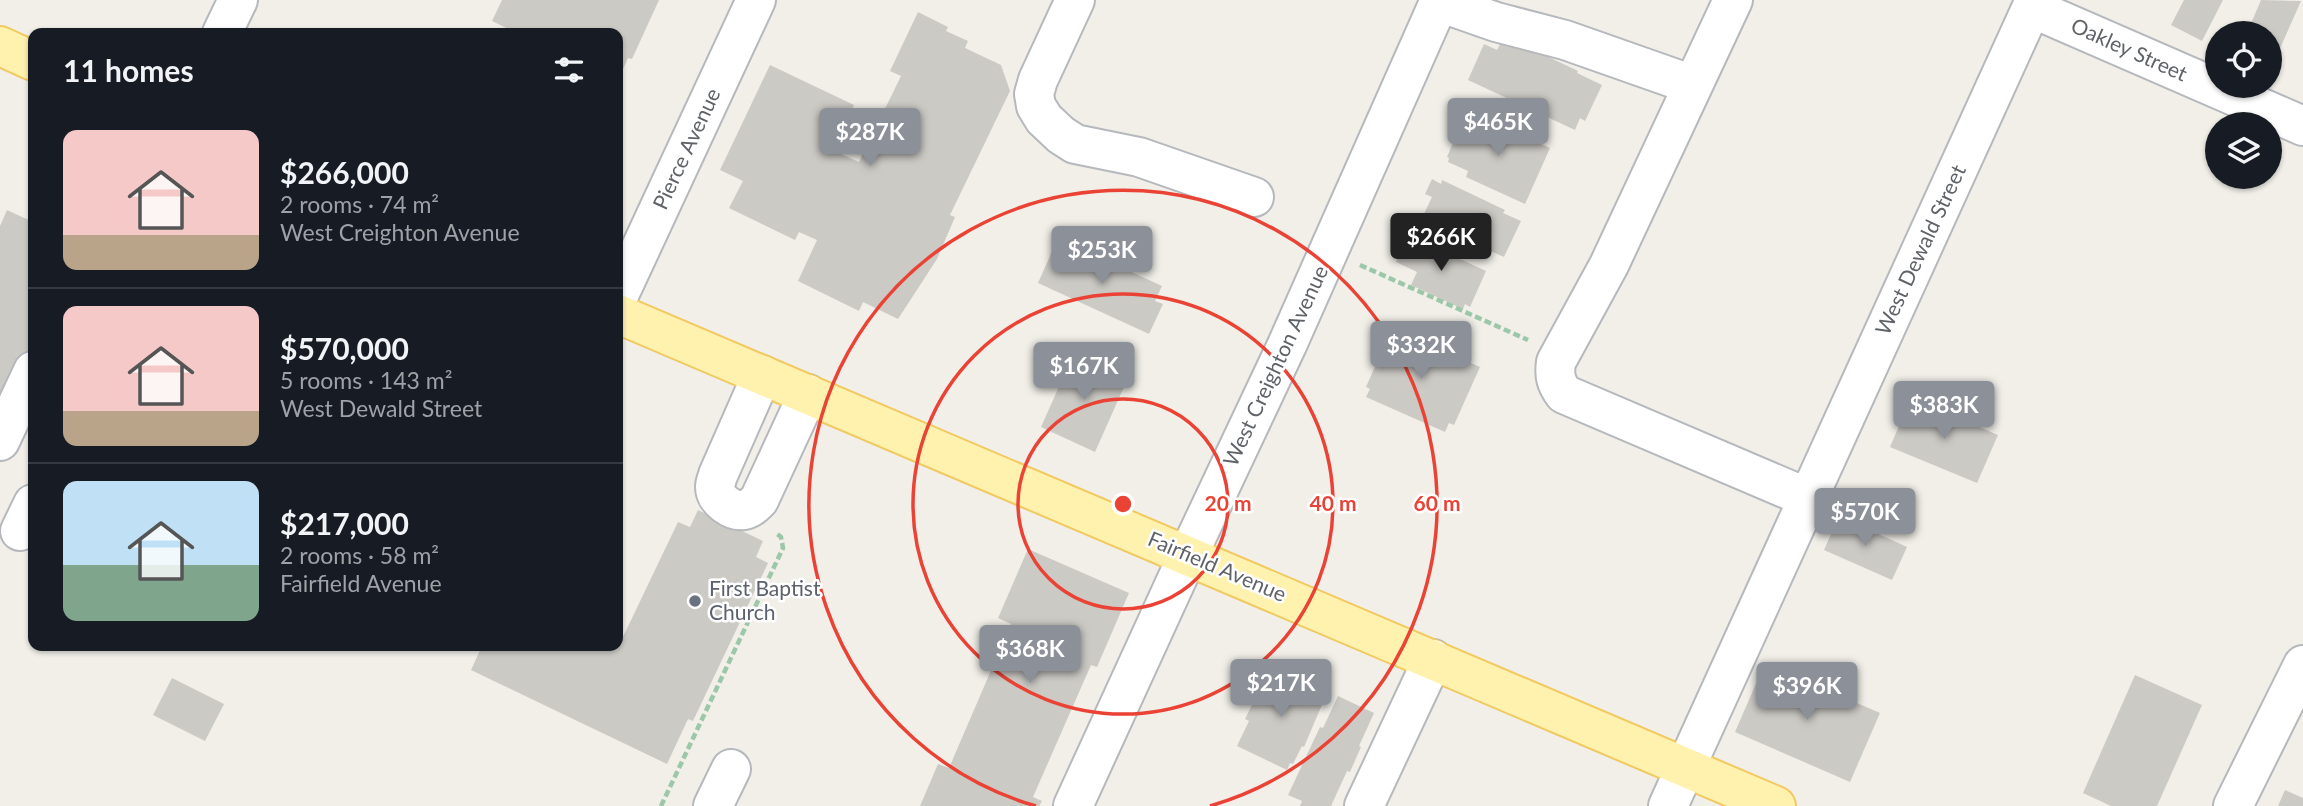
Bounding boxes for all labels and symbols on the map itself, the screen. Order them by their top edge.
street label: Oakley Street [2068,12,2192,86]
street label: Pierce Avenue [647,84,725,213]
pin: $465K [1449,99,1547,158]
pin: $287K [821,108,919,168]
street label: West Dewald Street [1869,160,1970,338]
pin: $266K [1392,214,1490,273]
pin: $253K [1053,226,1151,286]
street label: West Creighton Avenue [1217,261,1332,470]
pin: $332K [1372,322,1470,381]
pin: $167K [1035,342,1133,402]
pin: $383K [1895,382,1993,441]
pin: $570K [1816,489,1914,548]
text: 20 m [1204,490,1252,515]
text: 40 m [1309,490,1357,515]
text: 60 m [1413,490,1461,515]
centre of rings [1111,492,1135,516]
street label: Fairfield Avenue [1145,525,1290,606]
place label: First Baptist Church [709,575,821,624]
marker: First Baptist Church [687,593,703,609]
pin: $368K [981,626,1079,685]
pin: $217K [1232,660,1330,719]
pin: $396K [1758,662,1856,722]

